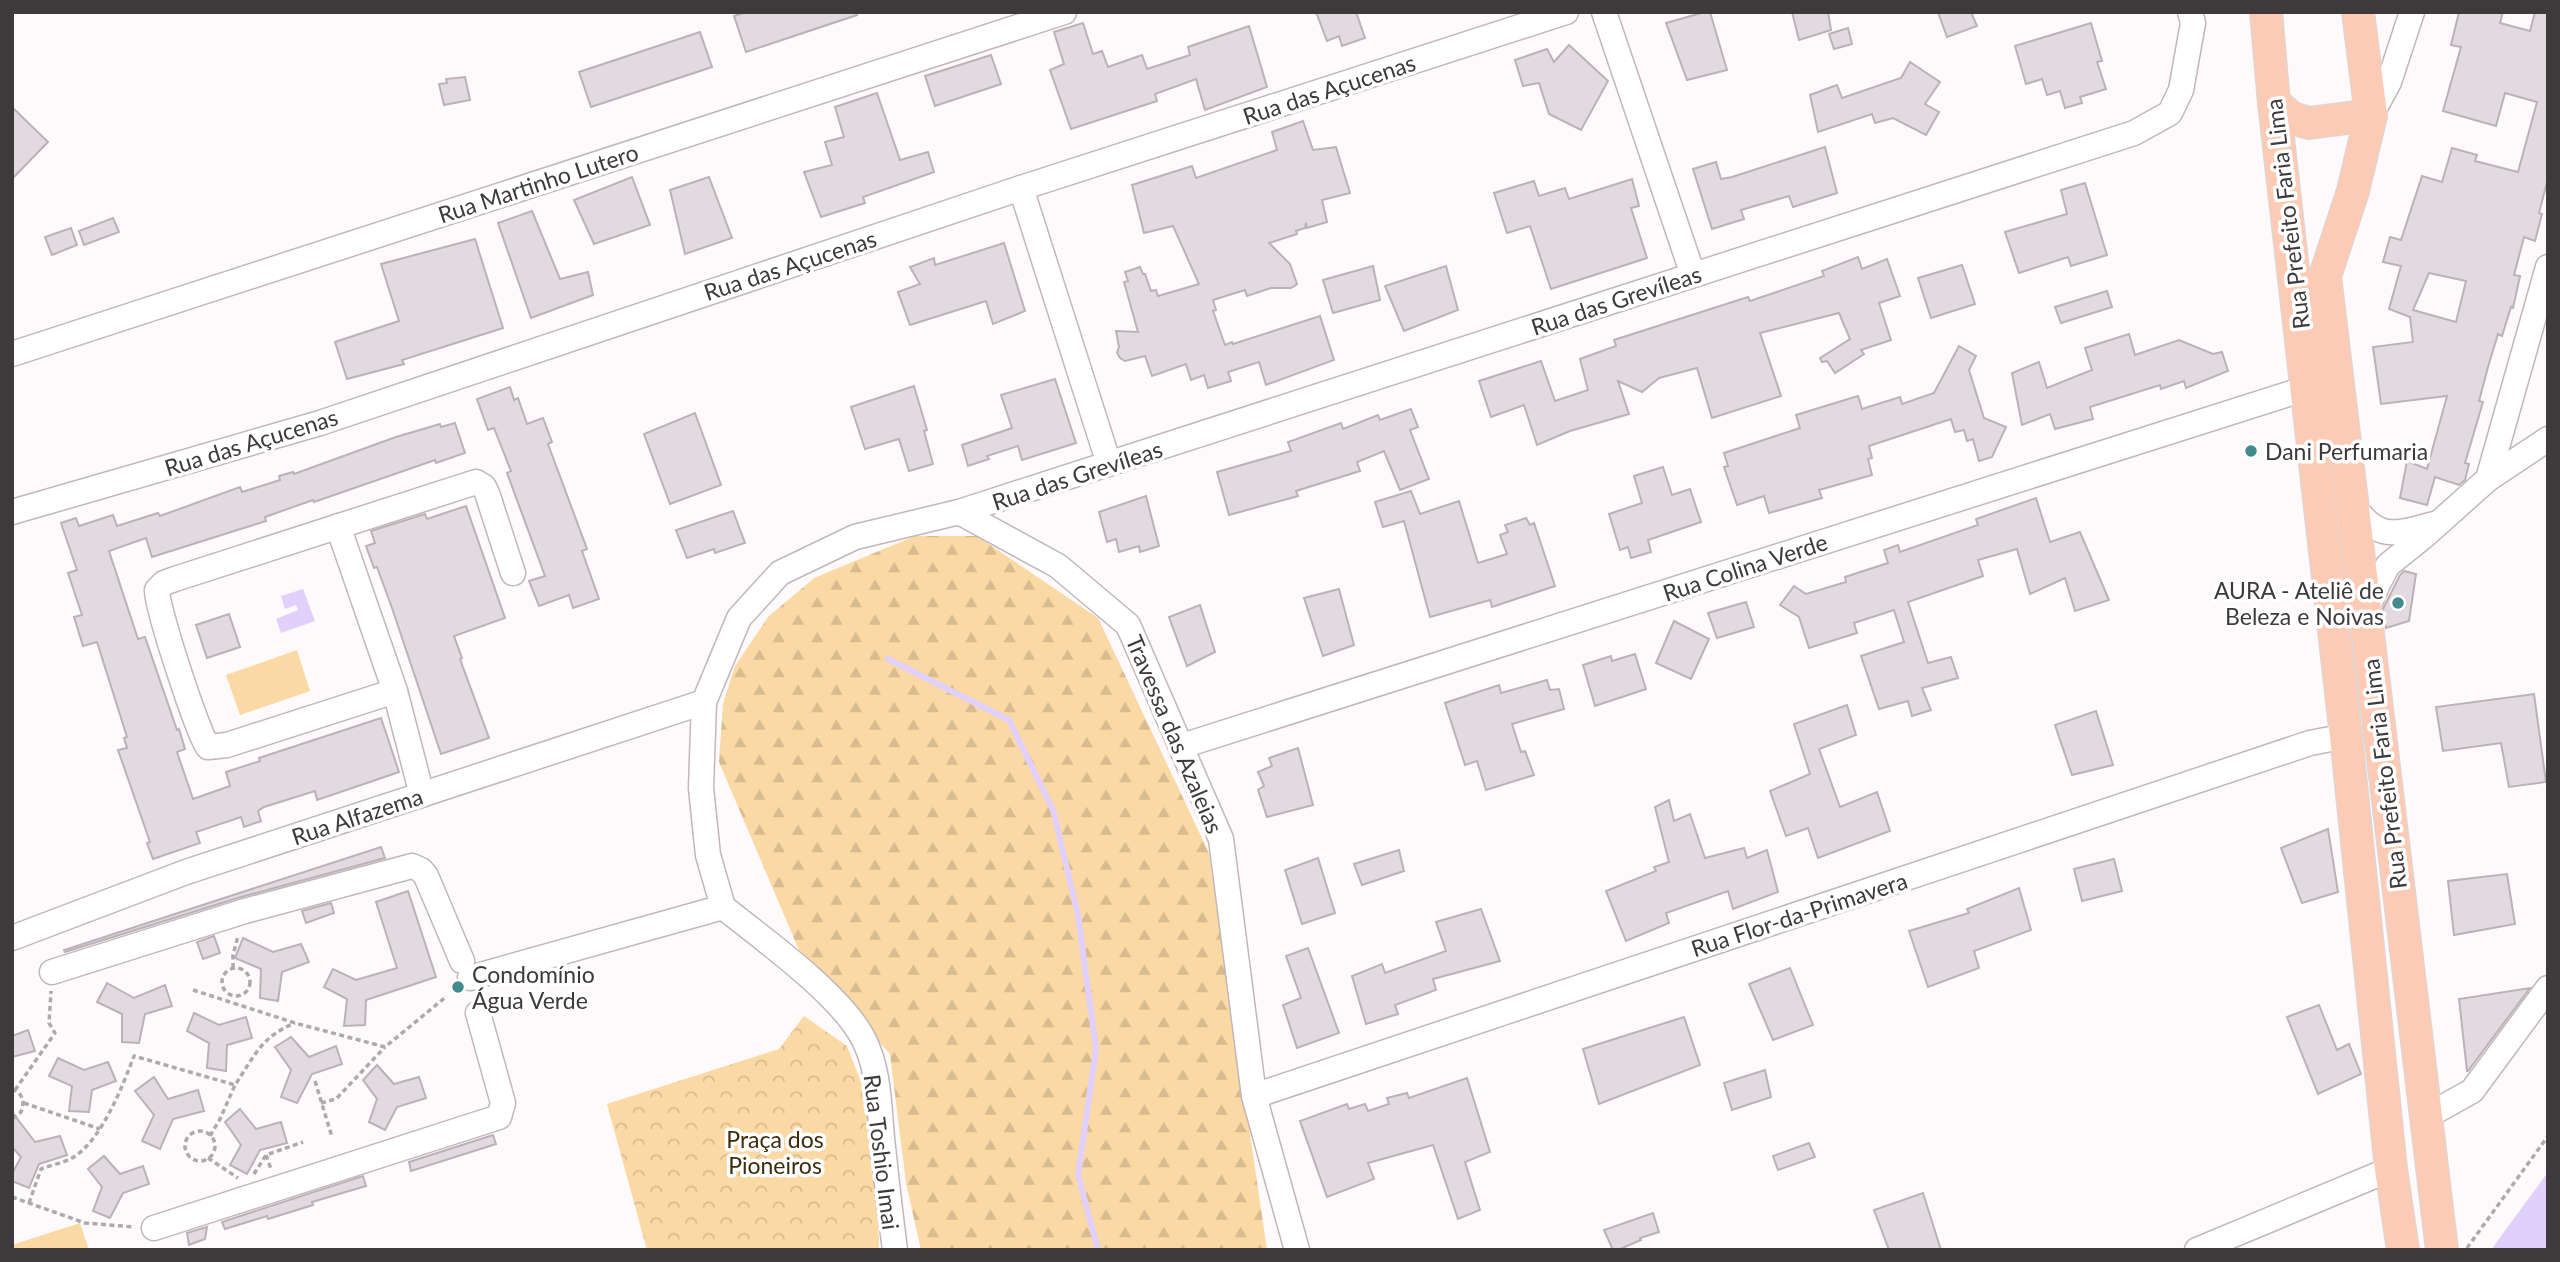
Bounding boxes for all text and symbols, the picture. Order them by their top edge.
street label: Rua das Açucenas [1239,48,1419,130]
street label: Rua Prefeito Faria Lima [2259,97,2315,331]
street label: Rua Martinho Lutero [434,137,642,229]
street label: Rua das Açucenas [700,224,880,306]
street label: Rua das Grevíleas [1527,259,1705,341]
street label: Rua das Açucenas [161,402,341,482]
street label: Rua das Grevíleas [988,434,1166,516]
place label: Dani Perfumaria [2265,437,2428,465]
marker: Dani Perfumaria [2243,443,2259,459]
street label: Rua Colina Verde [1659,527,1831,607]
place label: AURA - Ateliê de Beleza e Noivas [2214,576,2384,630]
marker: AURA - Ateliê de Beleza e Noivas [2390,595,2406,611]
street label: Travessa das Azaleias [1121,631,1229,837]
street label: Rua Prefeito Faria Lima [2356,657,2412,891]
street label: Rua Alfazema [288,782,426,850]
street label: Rua Flor-da-Primavera [1687,866,1911,962]
place label: Condomínio Água Verde [472,960,595,1014]
marker: Condomínio Água Verde [450,979,466,995]
street label: Rua Toshio Imai [859,1073,905,1231]
park label: Praça dos Pioneiros [726,1125,824,1179]

